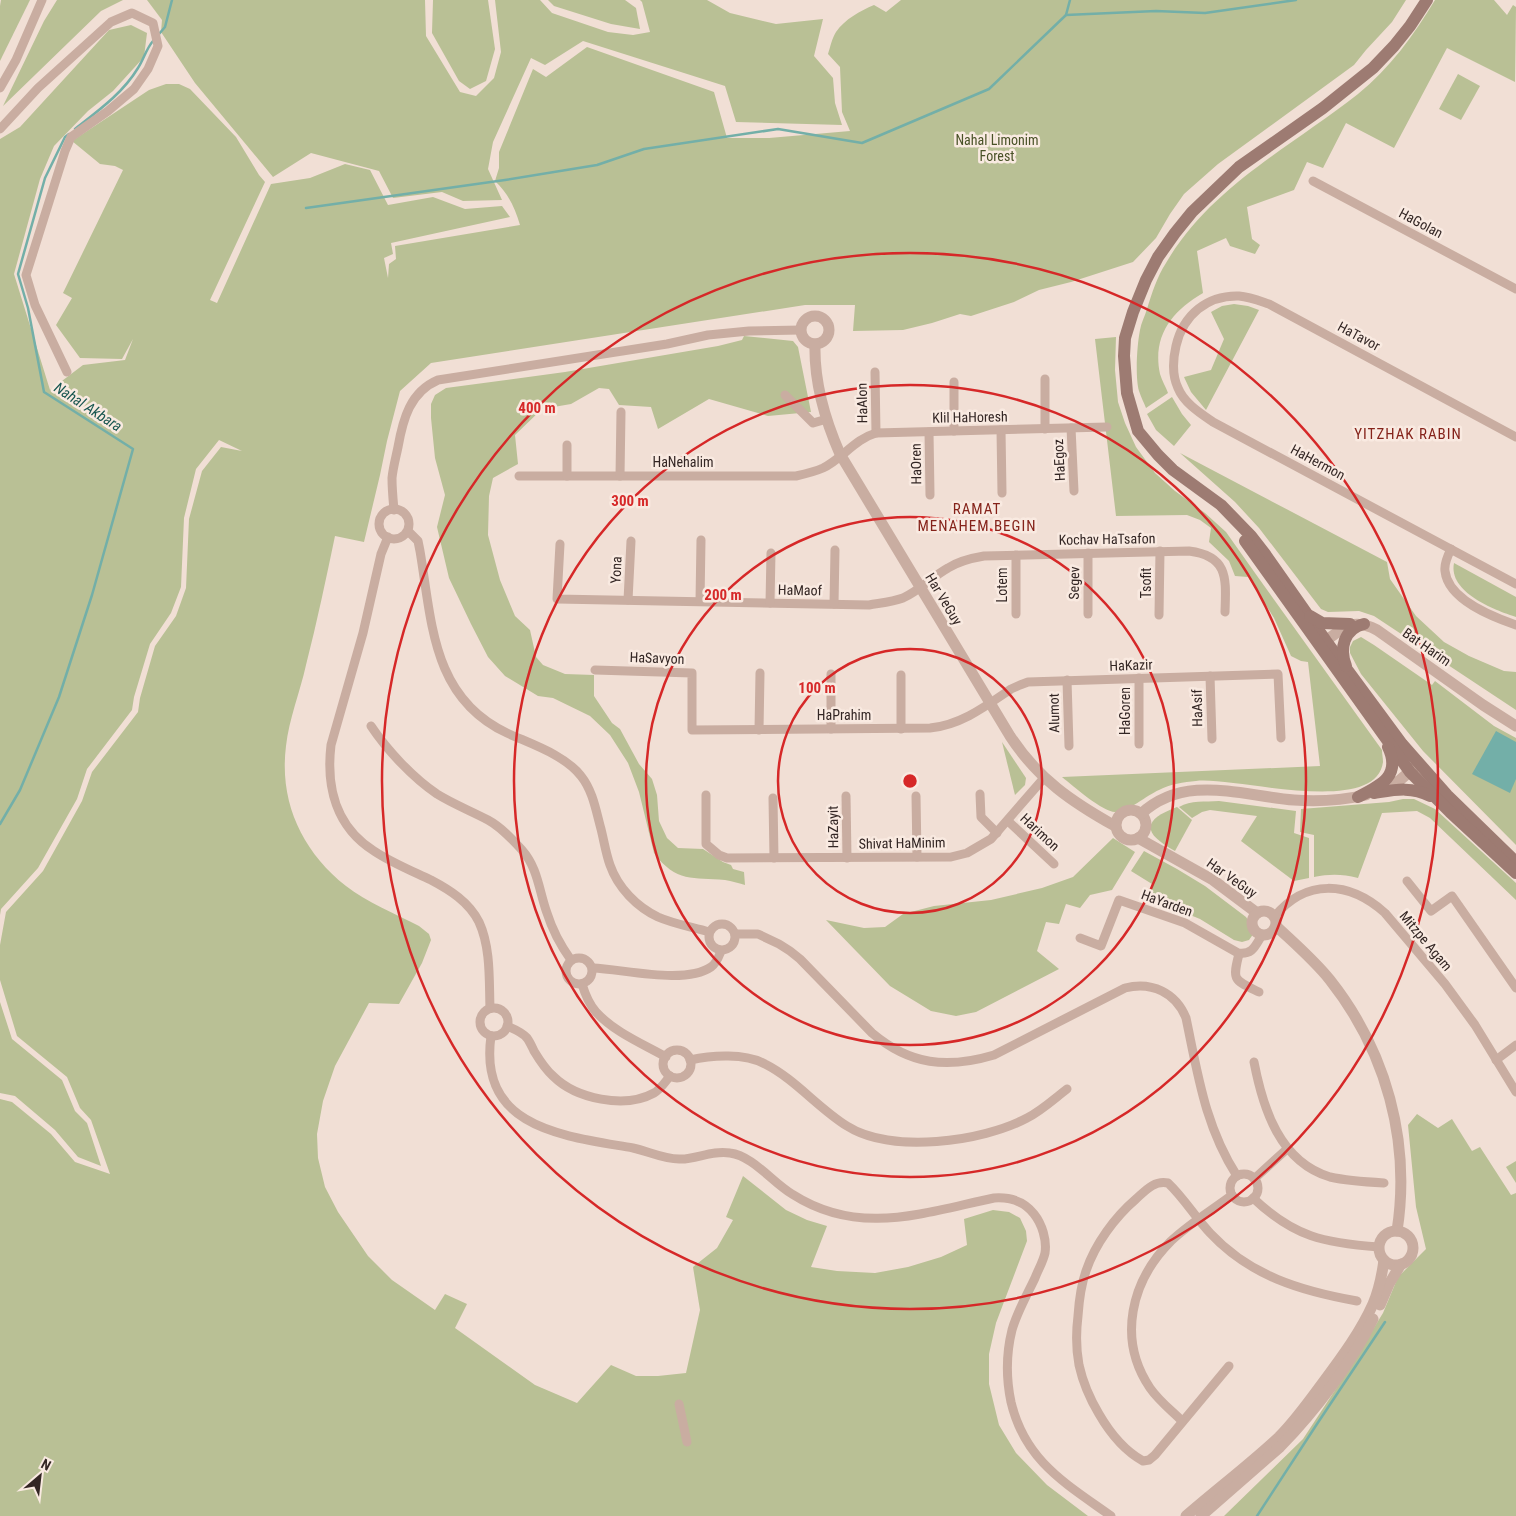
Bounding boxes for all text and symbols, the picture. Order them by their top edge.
park label: Nahal Limonim Forest [955,132,1039,164]
street label: HaGolan [1396,205,1446,241]
street label: HaTavor [1335,318,1383,354]
water label: Nahal Akbara [51,378,125,436]
street label: HaAlon [854,383,870,423]
text: 400 m [518,399,556,417]
street label: Klil HaHoresh [932,408,1008,426]
district label: YITZHAK RABIN [1354,425,1462,443]
street label: HaEgoz [1050,439,1068,481]
street label: HaHermon [1288,441,1348,483]
street label: HaOren [908,443,924,485]
street label: HaNehalim [652,454,714,470]
text: 300 m [611,492,649,510]
district label: RAMAT MENAHEM BEGIN [918,500,1036,535]
street label: Kochav HaTsafon [1059,530,1155,548]
street label: Yona [607,556,625,584]
street label: Segev [1066,566,1082,600]
street label: Lotem [994,568,1010,602]
street label: Tsofit [1138,568,1154,598]
street label: Har VeGuy [922,570,966,628]
street label: HaMaof [778,582,823,598]
text: 200 m [704,586,742,604]
street label: Bat Harim [1400,625,1454,669]
street label: HaSavyon [629,649,685,667]
street label: HaKazir [1109,656,1153,674]
text: 100 m [798,679,836,697]
street label: HaGoren [1117,687,1133,735]
street label: HaAsif [1189,689,1205,727]
street label: Alumot [1046,693,1062,733]
street label: HaPrahim [817,707,871,723]
centre of rings [901,772,919,790]
street label: HaZayit [825,806,841,848]
street label: Harimon [1017,810,1063,854]
street label: Shivat HaMinim [858,834,946,852]
street label: Har VeGuy [1204,855,1260,901]
street label: HaYarden [1139,886,1195,920]
street label: Mitzpe Agam [1396,908,1456,974]
north arrow [15,1451,65,1501]
text: N [39,1455,54,1474]

